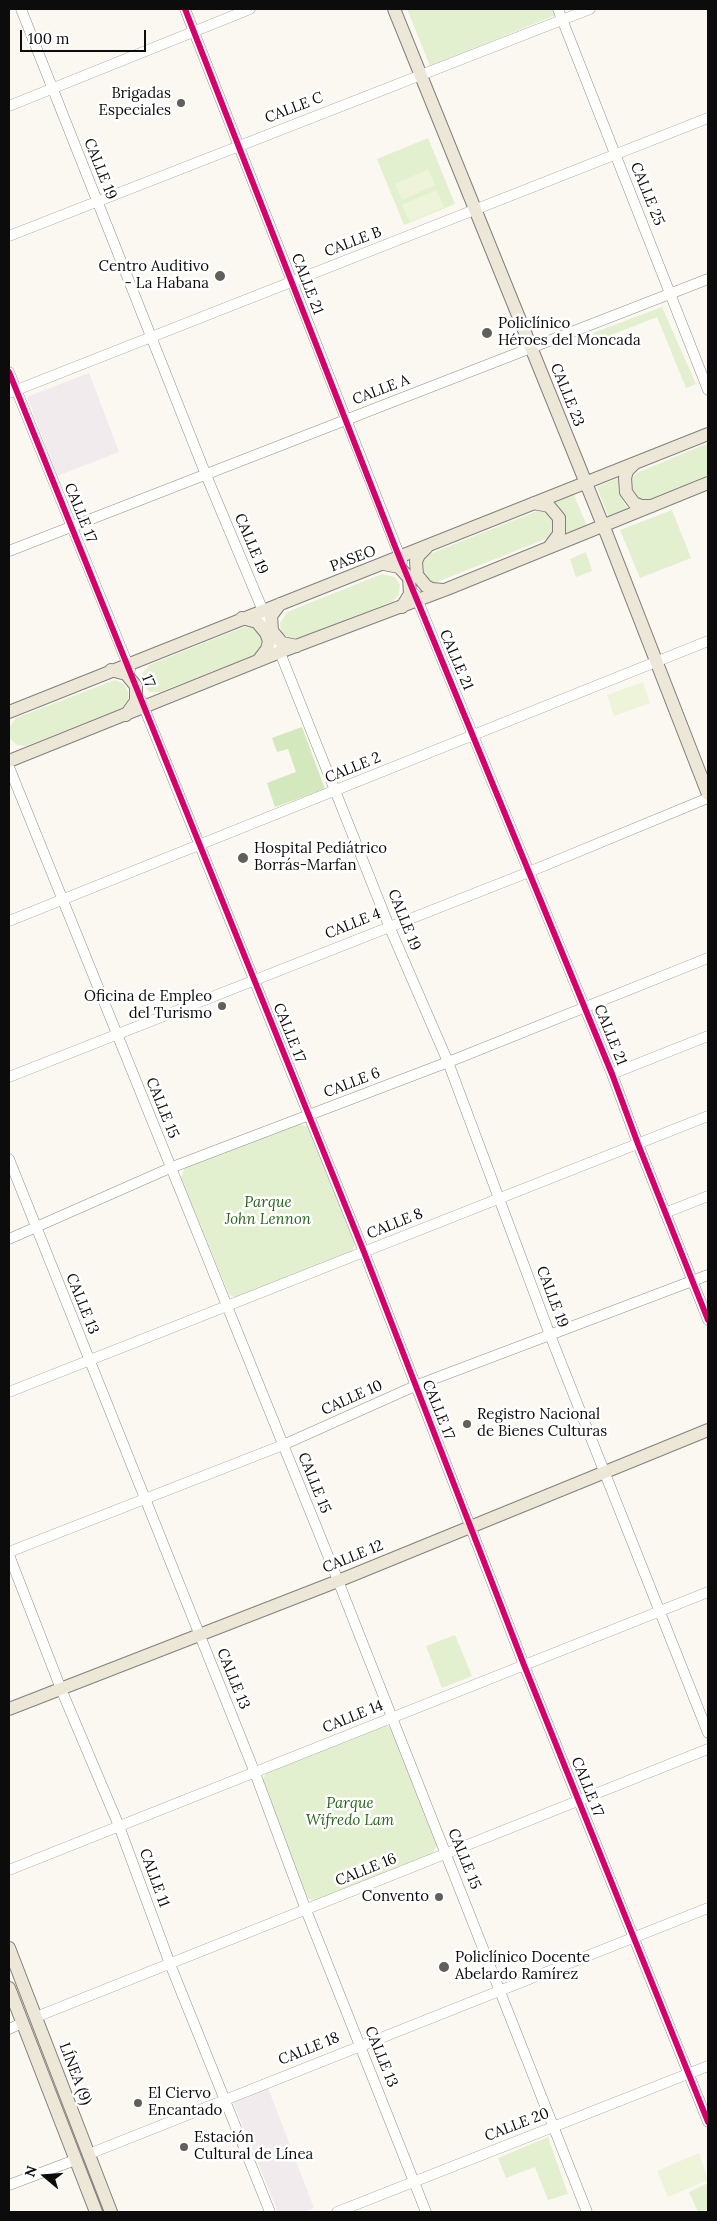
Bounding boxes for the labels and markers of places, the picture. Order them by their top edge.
place label: Brigadas Especiales [99,85,171,120]
marker: Brigadas Especiales [175,97,187,109]
place label: Centro Auditivo - La Habana [98,258,209,293]
marker: Centro Auditivo - La Habana [213,269,227,283]
place label: Policlínico Héroes del Moncada [498,315,641,350]
marker: Policlínico Héroes del Moncada [480,326,494,340]
place label: Hospital Pediátrico Borrás-Marfan [254,840,387,875]
marker: Hospital Pediátrico Borrás-Marfan [236,851,250,865]
place label: Oficina de Empleo del Turismo [84,988,212,1023]
marker: Oficina de Empleo del Turismo [216,1000,228,1012]
place label: Registro Nacional de Bienes Culturas [477,1406,607,1441]
marker: Registro Nacional de Bienes Culturas [461,1418,473,1430]
place label: Convento [362,1888,429,1906]
marker: Convento [433,1891,445,1903]
place label: Policlínico Docente Abelardo Ramírez [455,1949,590,1984]
marker: Policlínico Docente Abelardo Ramírez [437,1960,451,1974]
place label: El Ciervo Encantado [148,2085,222,2120]
marker: El Ciervo Encantado [132,2097,144,2109]
place label: Estación Cultural de Línea [194,2129,313,2164]
marker: Estación Cultural de Línea [178,2141,190,2153]

